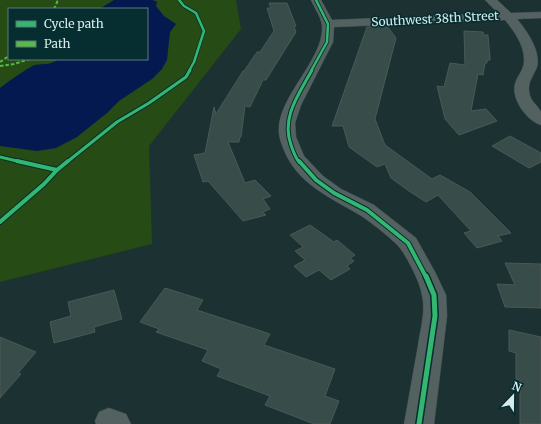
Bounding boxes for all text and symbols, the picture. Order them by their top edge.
legend [8,8,148,60]
street label: Southwest 38th Street [371,8,499,29]
text: Cycle path [44,16,104,31]
text: Path [44,36,70,51]
north arrow [493,376,533,416]
text: N [510,379,524,395]

